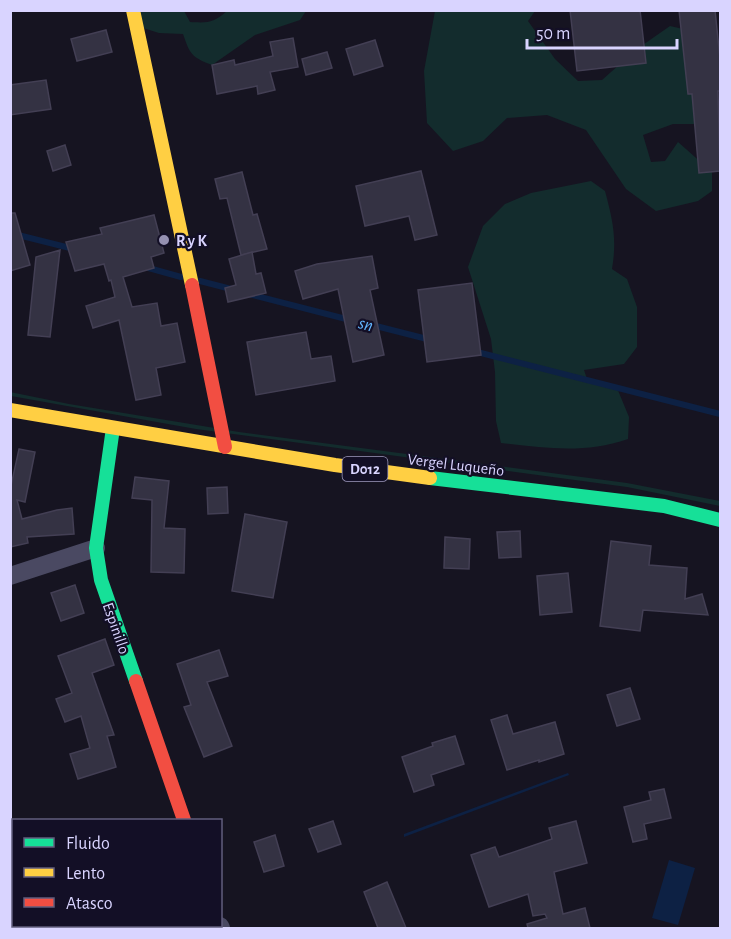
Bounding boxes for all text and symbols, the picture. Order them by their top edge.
scale bar [527,12,677,50]
text: 50 m [536,25,570,43]
marker: R y K [157,233,171,247]
place label: R y K [176,233,207,250]
water label: sn [356,314,375,335]
street label: Vergel Luqueño [407,451,505,479]
road number: D012 [342,457,388,481]
street label: Espinillo [100,600,132,656]
legend [12,819,222,927]
text: Fluido [66,835,110,853]
text: Lento [66,865,105,883]
text: Atasco [66,895,113,913]

